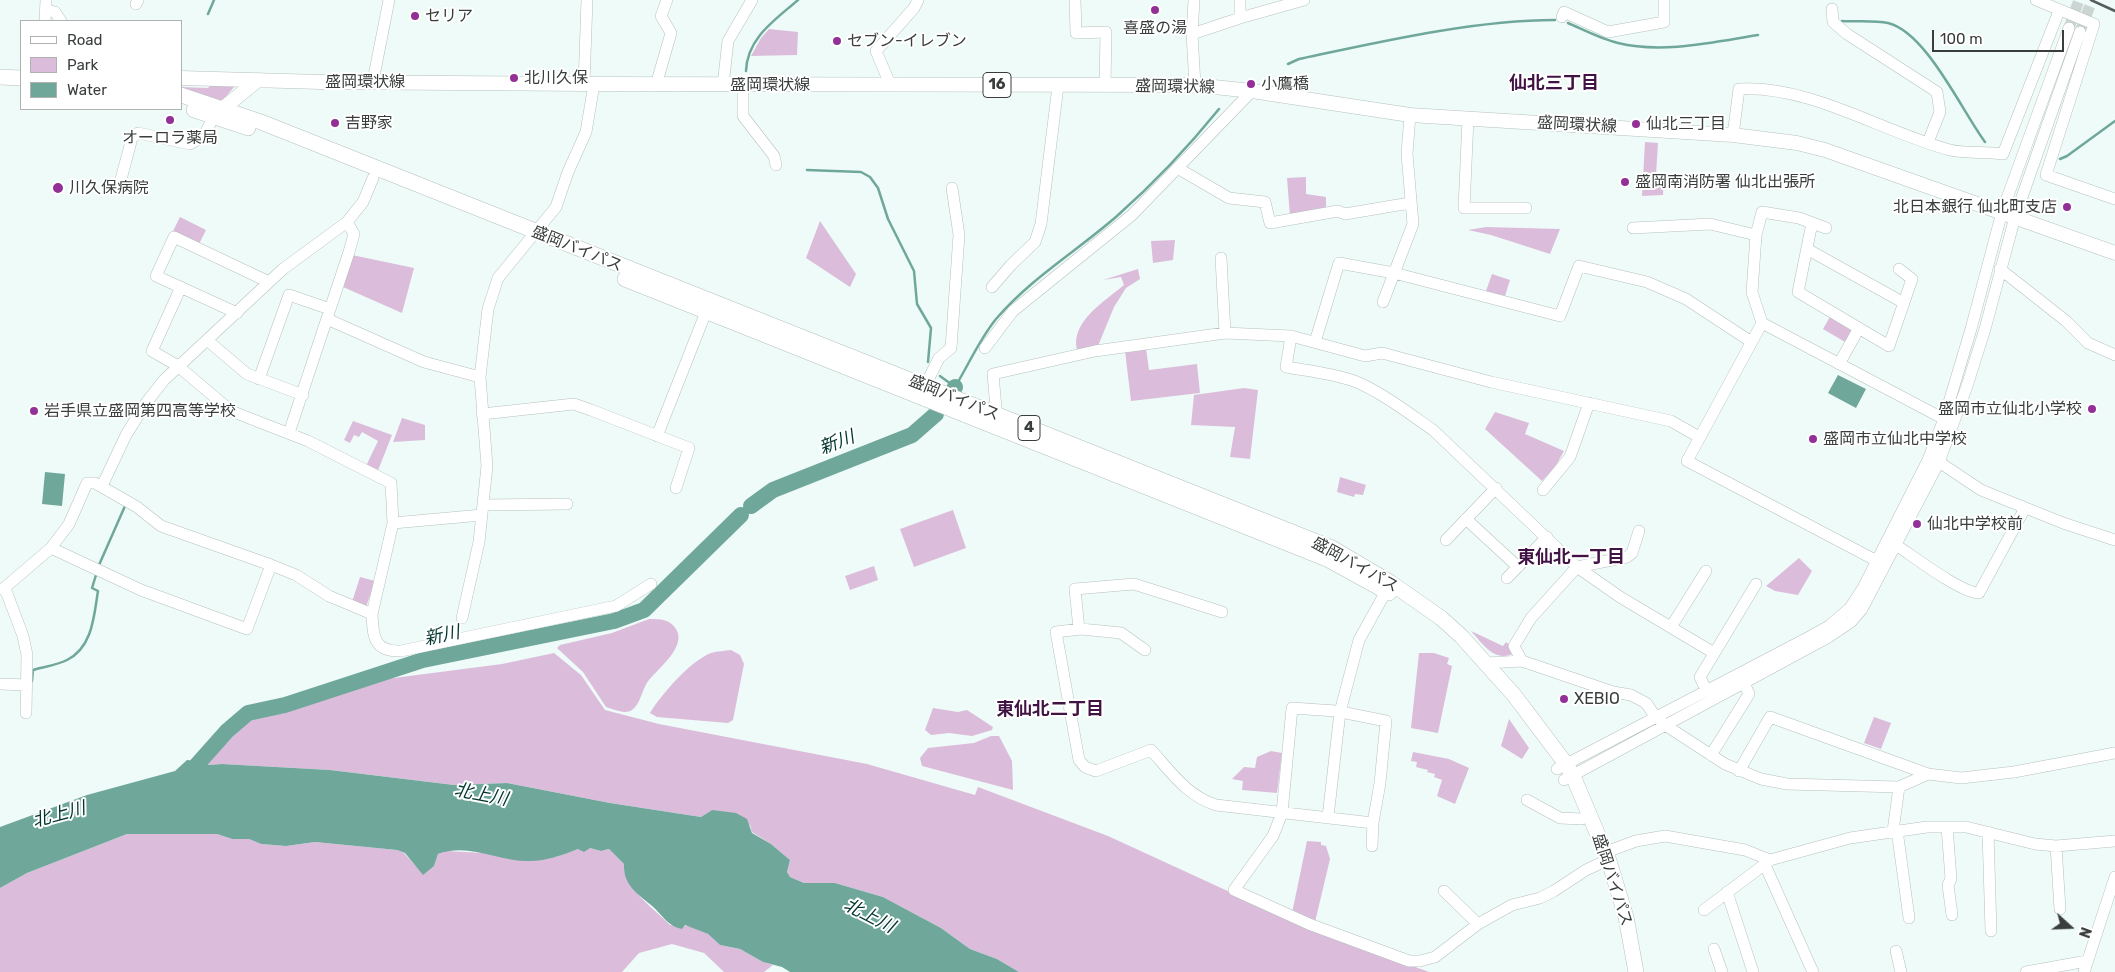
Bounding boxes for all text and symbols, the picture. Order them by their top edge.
marker: 喜盛の湯 [1149,4,1161,16]
place label: セリア [425,6,473,26]
marker: セリア [409,10,421,22]
place label: 喜盛の湯 [1123,18,1187,38]
legend [20,20,182,110]
scale bar [1935,20,2068,52]
text: 100 m [1940,30,1982,48]
text: Road [67,31,103,49]
place label: セブン-イレブン [847,31,967,51]
marker: セブン-イレブン [831,35,843,47]
text: Park [67,56,98,74]
place label: 北川久保 [524,68,588,88]
street label: 盛岡環状線 [325,72,405,92]
marker: 北川久保 [508,72,520,84]
road number: 16 [983,72,1011,98]
district label: 仙北三丁目 [1509,73,1599,95]
place label: 小鷹橋 [1261,74,1309,94]
street label: 盛岡環状線 [730,75,810,95]
street label: 盛岡環状線 [1135,77,1215,97]
marker: 小鷹橋 [1245,78,1257,90]
text: Water [67,81,107,99]
place label: 吉野家 [345,113,393,133]
street label: 盛岡環状線 [1537,113,1617,137]
marker: オーロラ薬局 [164,114,176,126]
place label: 仙北三丁目 [1646,114,1726,134]
marker: 吉野家 [329,117,341,129]
marker: 仙北三丁目 [1630,118,1642,130]
place label: オーロラ薬局 [122,128,218,148]
place label: 盛岡南消防署 仙北出張所 [1635,172,1815,192]
marker: 盛岡南消防署 仙北出張所 [1619,176,1631,188]
place label: 川久保病院 [69,178,149,198]
marker: 川久保病院 [51,181,65,195]
place label: 北日本銀行 仙北町支店 [1893,197,2057,217]
marker: 北日本銀行 仙北町支店 [2061,201,2073,213]
street label: 盛岡バイパス [529,222,625,276]
street label: 盛岡バイパス [906,371,1002,425]
place label: 盛岡市立仙北小学校 [1938,399,2082,419]
place label: 岩手県立盛岡第四高等学校 [44,401,236,421]
marker: 盛岡市立仙北小学校 [2086,403,2098,415]
marker: 岩手県立盛岡第四高等学校 [28,405,40,417]
road number: 4 [1018,416,1040,440]
water label: 新川 [816,426,858,460]
place label: 盛岡市立仙北中学校 [1823,429,1967,449]
marker: 盛岡市立仙北中学校 [1807,433,1819,445]
place label: 仙北中学校前 [1927,514,2023,534]
marker: 仙北中学校前 [1911,518,1923,530]
street label: 盛岡バイパス [1308,533,1402,597]
district label: 東仙北一丁目 [1517,547,1625,569]
water label: 新川 [422,622,462,650]
place label: XEBIO [1574,689,1620,709]
marker: XEBIO [1558,693,1570,705]
district label: 東仙北二丁目 [996,699,1104,721]
water label: 北上川 [452,779,510,811]
water label: 北上川 [30,798,88,832]
street label: 盛岡バイパス [1588,831,1636,929]
water label: 北上川 [840,894,898,938]
north arrow [2045,902,2095,952]
text: N [2075,925,2094,940]

